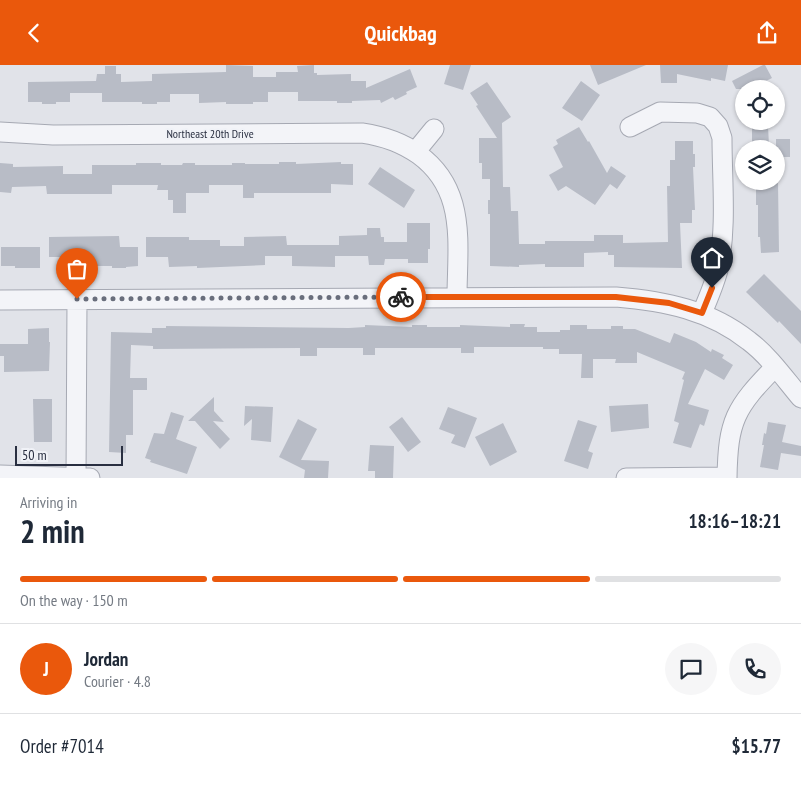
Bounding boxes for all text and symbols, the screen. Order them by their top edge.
icon: back [20,19,48,47]
text: Quickbag [364,19,437,47]
icon: share [753,19,781,47]
map controls [735,80,785,190]
button: locate [735,80,785,130]
street label: Northeast 20th Drive [166,126,254,141]
button: layers [735,140,785,190]
pin [691,237,733,288]
icon: home [698,244,726,272]
pin [56,248,98,299]
icon: bag [63,255,91,283]
courier [376,272,426,322]
icon: bike [387,283,415,311]
scale bar [15,443,122,466]
text: 50 m [22,446,47,464]
text: Arriving in [20,492,77,512]
text: 18:16–18:21 [688,509,781,533]
text: 2 min [20,510,85,552]
text: On the way · 150 m [20,590,128,610]
button: chat [665,643,717,695]
button: phone [729,643,781,695]
text: Jordan [84,647,128,671]
text: J [43,657,49,681]
text: Courier · 4.8 [84,671,151,691]
text: Order #7014 [20,734,104,758]
text: $15.77 [732,734,781,758]

